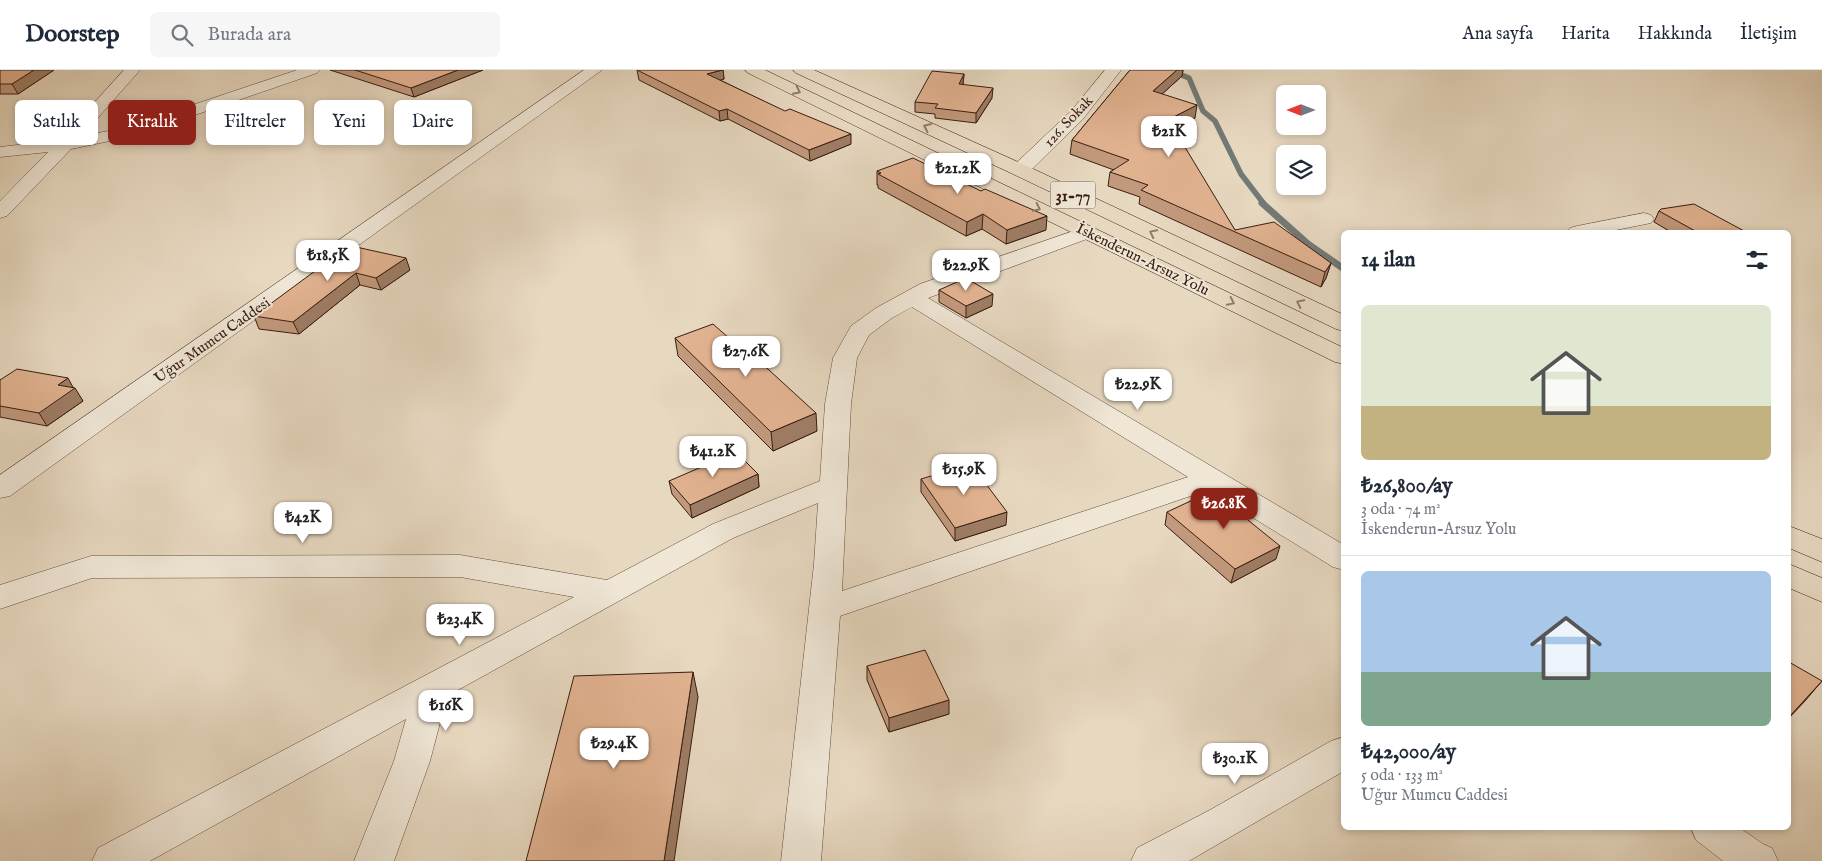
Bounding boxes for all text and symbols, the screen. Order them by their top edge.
search box [150,12,500,57]
text: Doorstep [25,19,120,50]
icon: search [168,21,196,49]
text: Burada ara [208,23,291,47]
text: Ana sayfa [1463,23,1533,46]
text: Harita [1561,23,1610,46]
text: Hakkında [1638,23,1712,46]
text: İletişim [1740,23,1797,46]
one-way arrow [791,85,800,95]
north arrow [1276,85,1326,135]
map controls [1276,85,1326,195]
street label: 126. Sokak [1040,91,1098,151]
chip: Satılık [15,100,98,145]
chip: Kiralık [108,100,196,145]
chip: Filtreler [206,100,304,145]
chip: Yeni [314,100,384,145]
chip: Daire [394,100,472,145]
pin: ₺21K [1139,116,1199,158]
text: ₺21K [1152,122,1186,142]
one-way arrow [923,123,932,133]
button: layers [1276,145,1326,195]
pin: ₺21.2K [917,152,999,195]
text: ₺21.2K [935,159,981,179]
road number: 31-77 [1050,182,1096,208]
one-way arrow [1032,202,1041,212]
street label: İskenderun-Arsuz Yolu [1073,219,1213,300]
one-way arrow [1149,229,1158,240]
pin: ₺18.5K [287,240,369,282]
text: ₺18.5K [307,246,349,266]
icon: filters [1743,246,1771,274]
text: 14 ilan [1361,247,1415,274]
pin: ₺22.9K [925,250,1007,292]
text: ₺22.9K [943,256,989,276]
street label: Uğur Mumcu Caddesi [150,293,274,388]
one-way arrow [1225,296,1234,306]
one-way arrow [1296,299,1305,310]
pin: ₺27.6K [705,336,787,378]
icon: home [1521,338,1611,428]
text: ₺27.6K [723,342,769,362]
pin: ₺22.9K [1097,368,1179,411]
text: ₺22.9K [1115,375,1161,395]
pin: ₺41.2K [672,436,754,478]
text: ₺41.2K [690,442,736,462]
pin: ₺15.9K [923,454,1005,496]
text: ₺15.9K [943,460,985,480]
text: ₺26,800/ay [1361,473,1453,500]
pin: ₺26.8K [1183,488,1265,530]
text: ₺26.8K [1202,494,1246,514]
text: 3 oda · 74 m² [1361,500,1441,520]
pin: ₺42K [273,502,333,544]
text: ₺42K [285,508,321,528]
text: İskenderun-Arsuz Yolu [1361,520,1516,540]
icon: home [1521,603,1611,693]
pin: ₺23.4K [419,604,501,646]
text: ₺23.4K [437,610,483,630]
pin: ₺16K [416,690,476,732]
text: ₺16K [429,696,463,716]
pin: ₺29.4K [573,728,655,770]
text: ₺29.4K [591,734,637,754]
text: ₺42,000/ay [1361,739,1456,766]
pin: ₺30.1K [1194,742,1276,785]
text: ₺30.1K [1213,749,1257,769]
text: 5 oda · 133 m² [1361,766,1443,786]
text: Uğur Mumcu Caddesi [1361,786,1508,806]

